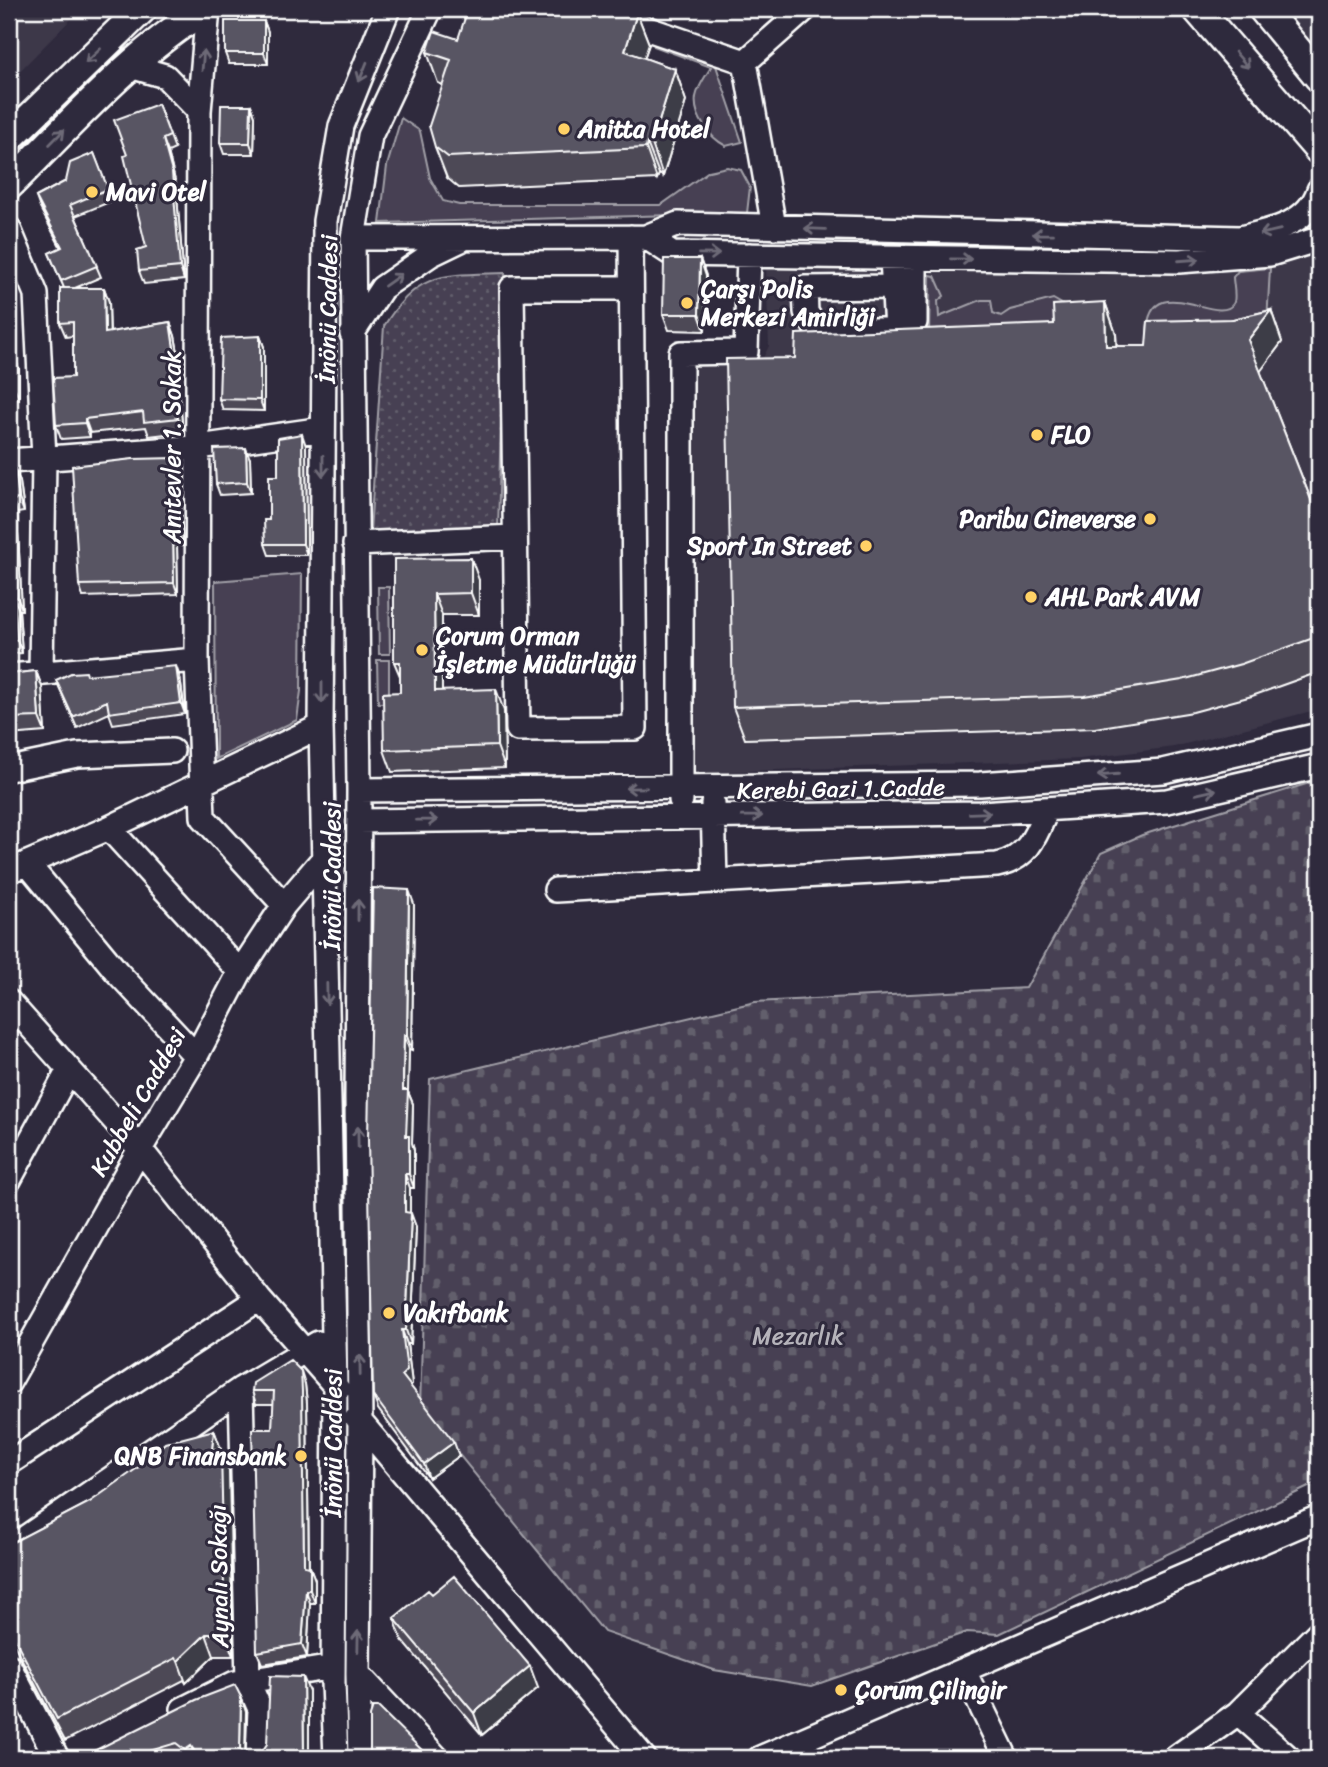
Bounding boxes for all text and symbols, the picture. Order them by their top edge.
one-way arrow [85,48,102,65]
one-way arrow [197,49,210,71]
one-way arrow [1234,51,1250,69]
one-way arrow [355,61,368,83]
place label: Anitta Hotel [577,108,711,150]
marker: Anitta Hotel [556,121,572,137]
one-way arrow [49,129,66,146]
place label: Mavi Otel [105,171,207,213]
marker: Mavi Otel [84,184,100,200]
one-way arrow [804,222,827,235]
one-way arrow [1259,225,1282,239]
one-way arrow [1032,228,1055,241]
street label: İnönü Caddesi [306,234,350,385]
one-way arrow [697,248,720,261]
one-way arrow [949,252,972,265]
one-way arrow [1177,253,1199,266]
place label: Çarşı Polis Merkezi Amirliği [700,268,876,338]
one-way arrow [383,273,402,287]
marker: Çarşı Polis Merkezi Amirliği [679,295,695,311]
street label: Anıtevler 1. Sokak [151,350,193,545]
place label: FLO [1050,414,1091,456]
marker: FLO [1029,427,1045,443]
one-way arrow [316,454,330,477]
place label: Paribu Cineverse [959,498,1137,540]
marker: Paribu Cineverse [1142,511,1158,527]
place label: Sport In Street [686,525,853,567]
marker: Sport In Street [858,538,874,554]
place label: AHL Park AVM [1044,576,1201,618]
marker: AHL Park AVM [1023,589,1039,605]
place label: Çorum Orman İşletme Müdürlüğü [434,615,637,685]
marker: Çorum Orman İşletme Müdürlüğü [414,642,430,658]
one-way arrow [315,681,328,704]
street label: Kerebi Gazi 1.Cadde [737,766,945,812]
one-way arrow [1098,769,1120,782]
one-way arrow [625,781,648,794]
one-way arrow [1194,785,1217,798]
street label: İnönü Caddesi [311,801,353,952]
one-way arrow [968,807,991,820]
one-way arrow [741,809,764,823]
one-way arrow [415,814,438,827]
one-way arrow [351,898,365,921]
one-way arrow [320,982,334,1005]
street label: Kubbeli Caddesi [78,1019,198,1185]
one-way arrow [351,1126,365,1149]
place label: Vakıfbank [403,1292,510,1334]
marker: Vakıfbank [381,1305,397,1321]
park label: Mezarlık [752,1315,844,1357]
one-way arrow [353,1353,367,1376]
street label: İnönü Caddesi [312,1368,354,1519]
place label: QNB Finansbank [115,1435,287,1477]
marker: QNB Finansbank [293,1448,309,1464]
street label: Aynalı Sokağı [197,1504,241,1649]
one-way arrow [351,1630,365,1653]
place label: Çorum Çilingir [854,1669,1008,1711]
marker: Çorum Çilingir [833,1682,849,1698]

